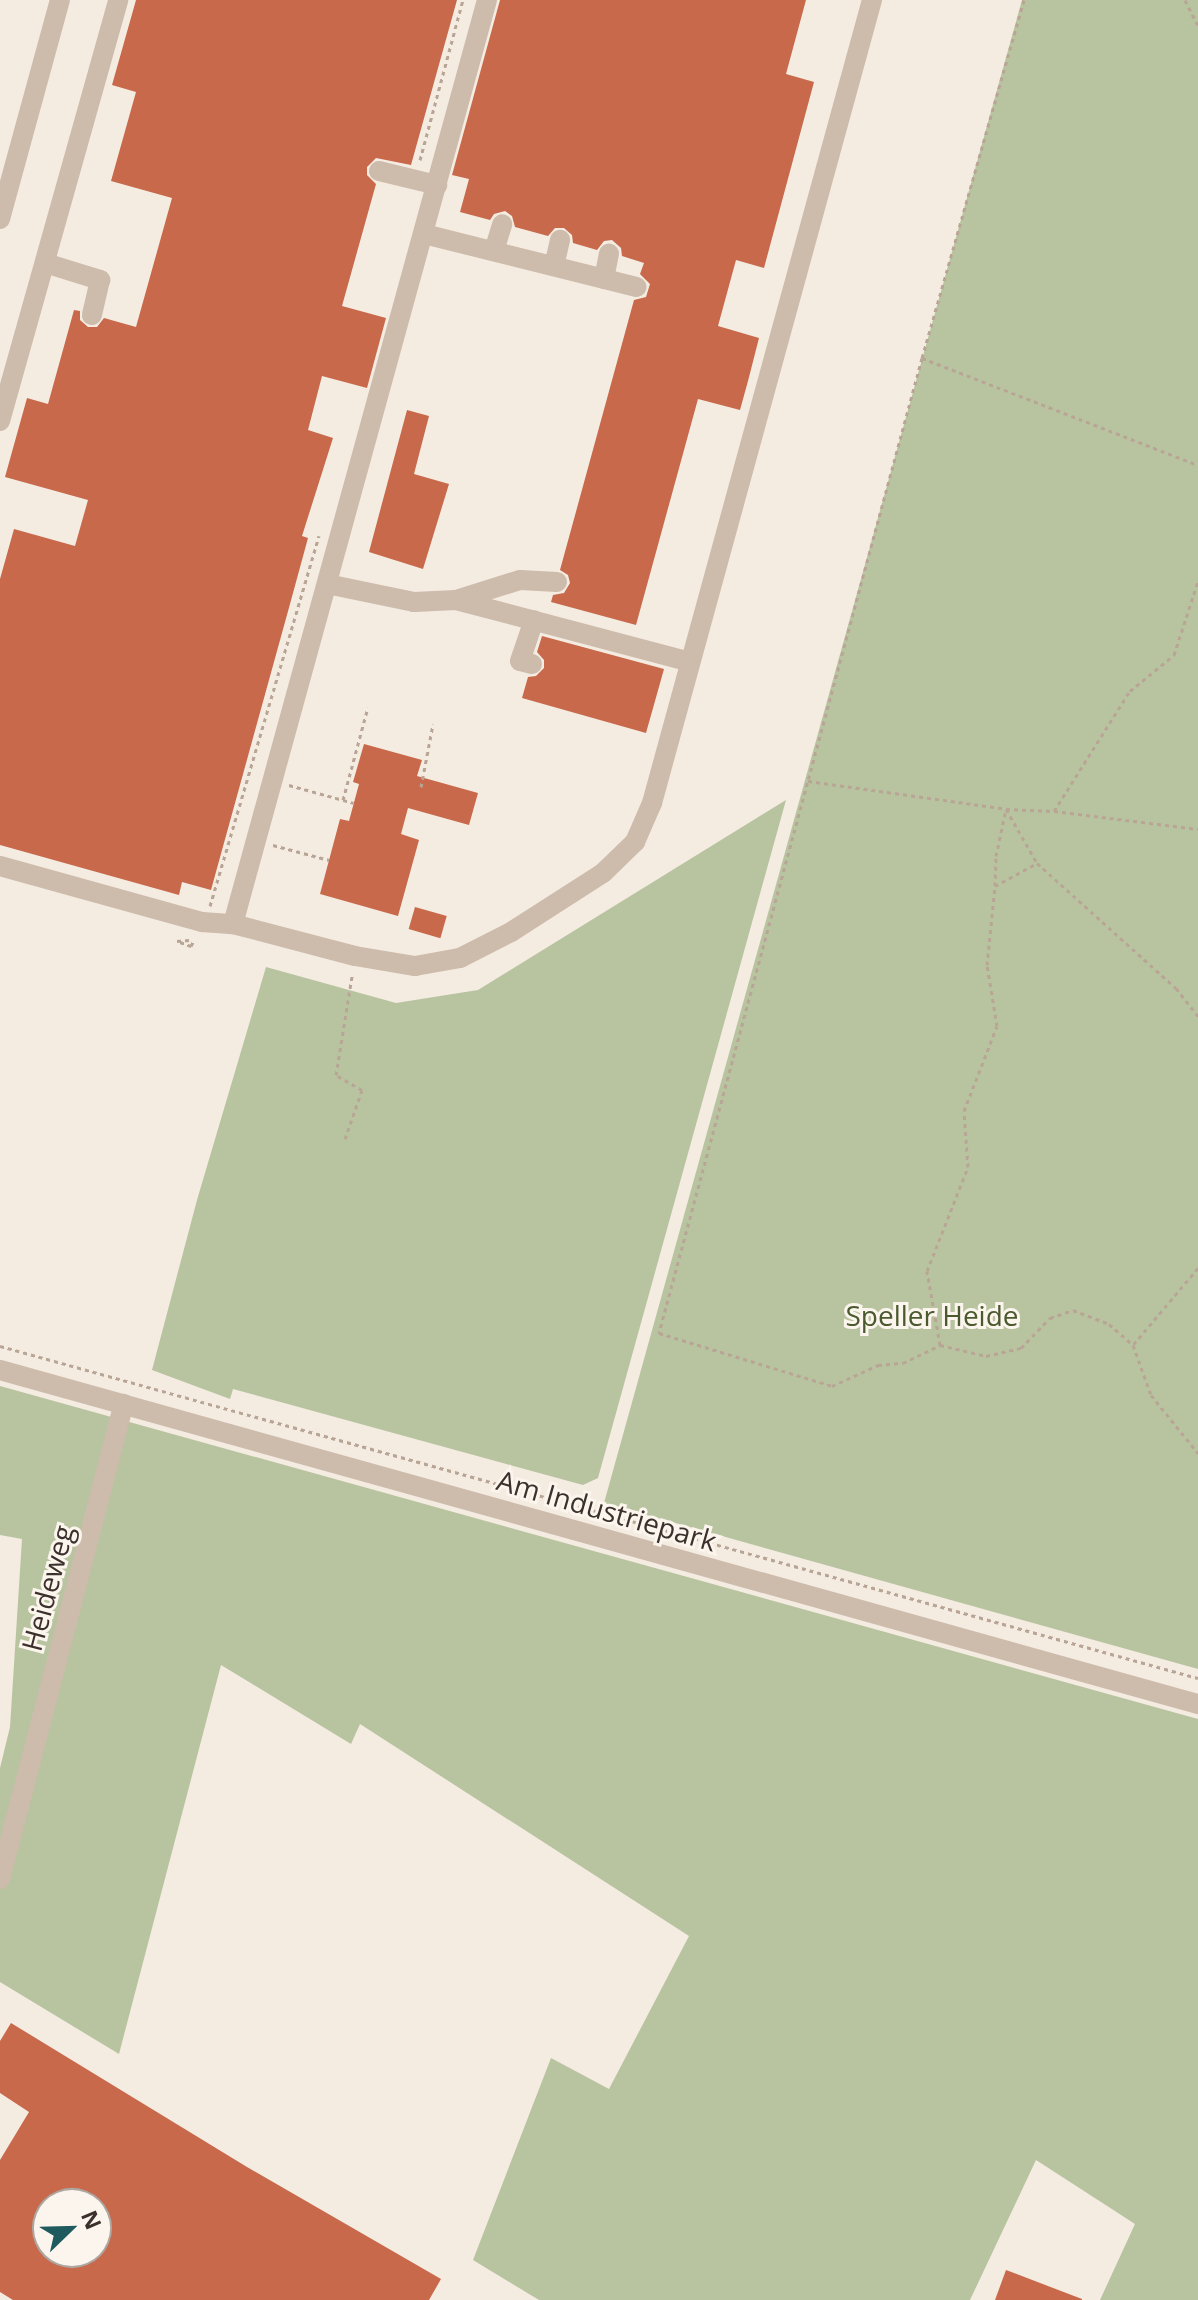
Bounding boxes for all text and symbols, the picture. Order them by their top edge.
park label: Speller Heide [845,1298,1019,1332]
street label: Am Industriepark [493,1463,721,1557]
street label: Heideweg [14,1521,80,1655]
north arrow [32,2188,112,2268]
text: N [75,2205,110,2233]

